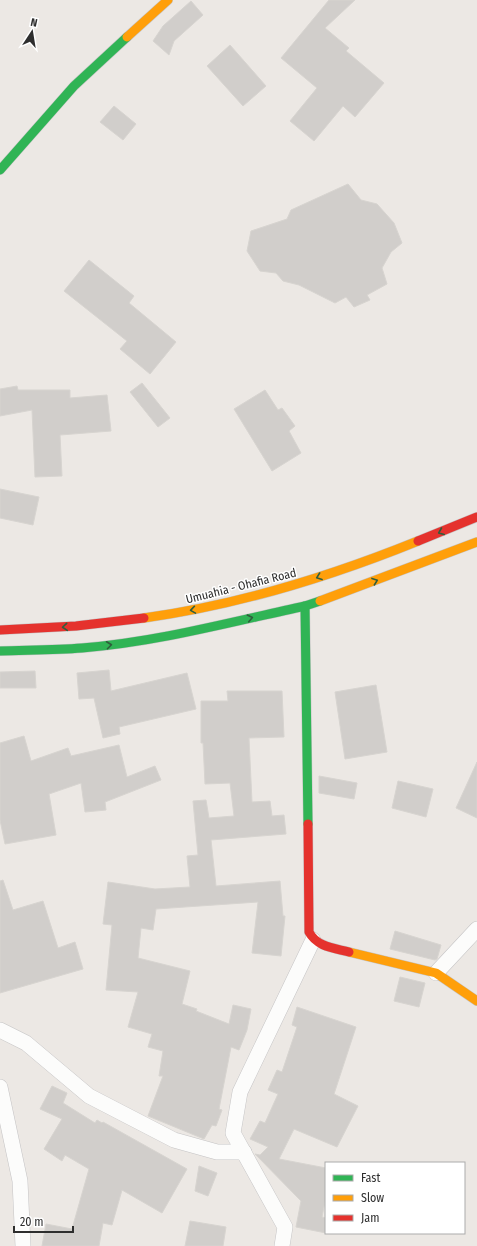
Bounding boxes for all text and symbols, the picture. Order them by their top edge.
north arrow [12,12,52,52]
text: N [29,16,39,30]
one-way arrow [437,527,444,535]
street label: Umuahia - Ohafia Road [184,565,298,607]
one-way arrow [316,573,323,581]
one-way arrow [371,577,378,586]
one-way arrow [190,606,197,614]
one-way arrow [247,615,253,623]
one-way arrow [62,622,68,631]
one-way arrow [106,641,112,650]
legend [325,1162,465,1234]
text: Fast [361,1171,380,1185]
text: Slow [361,1191,384,1205]
scale bar [14,1208,73,1234]
text: Jam [361,1211,379,1225]
text: 20 m [20,1215,44,1229]

